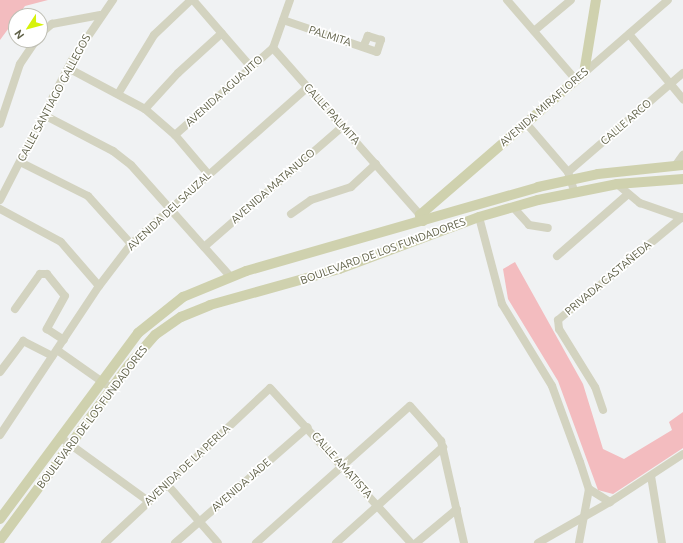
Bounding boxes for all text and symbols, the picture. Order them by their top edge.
north arrow [8,8,48,48]
street label: PALMITA [307,23,353,49]
street label: CALLE SANTIAGO GALLEGOS [15,32,93,164]
street label: AVENIDA AGUAJITO [183,53,265,129]
street label: AVENIDA MIRAFLORES [497,65,591,149]
street label: CALLE PALMITA [301,81,363,147]
street label: CALLE ARCO [598,96,654,148]
street label: AVENIDA MATANUCO [228,146,318,226]
street label: AVENIDA DEL SAUZAL [125,169,213,253]
street label: BOULEVARD DE LOS FUNDADORES [298,215,468,287]
street label: PRIVADA CASTAÑEDA [562,238,654,318]
street label: BOULEVARD DE LOS FUNDADORES [34,343,150,491]
street label: AVENIDA DE LA PERLA [141,422,233,508]
street label: CALLE AMATISTA [309,429,375,501]
street label: AVENIDA JADE [209,456,273,514]

